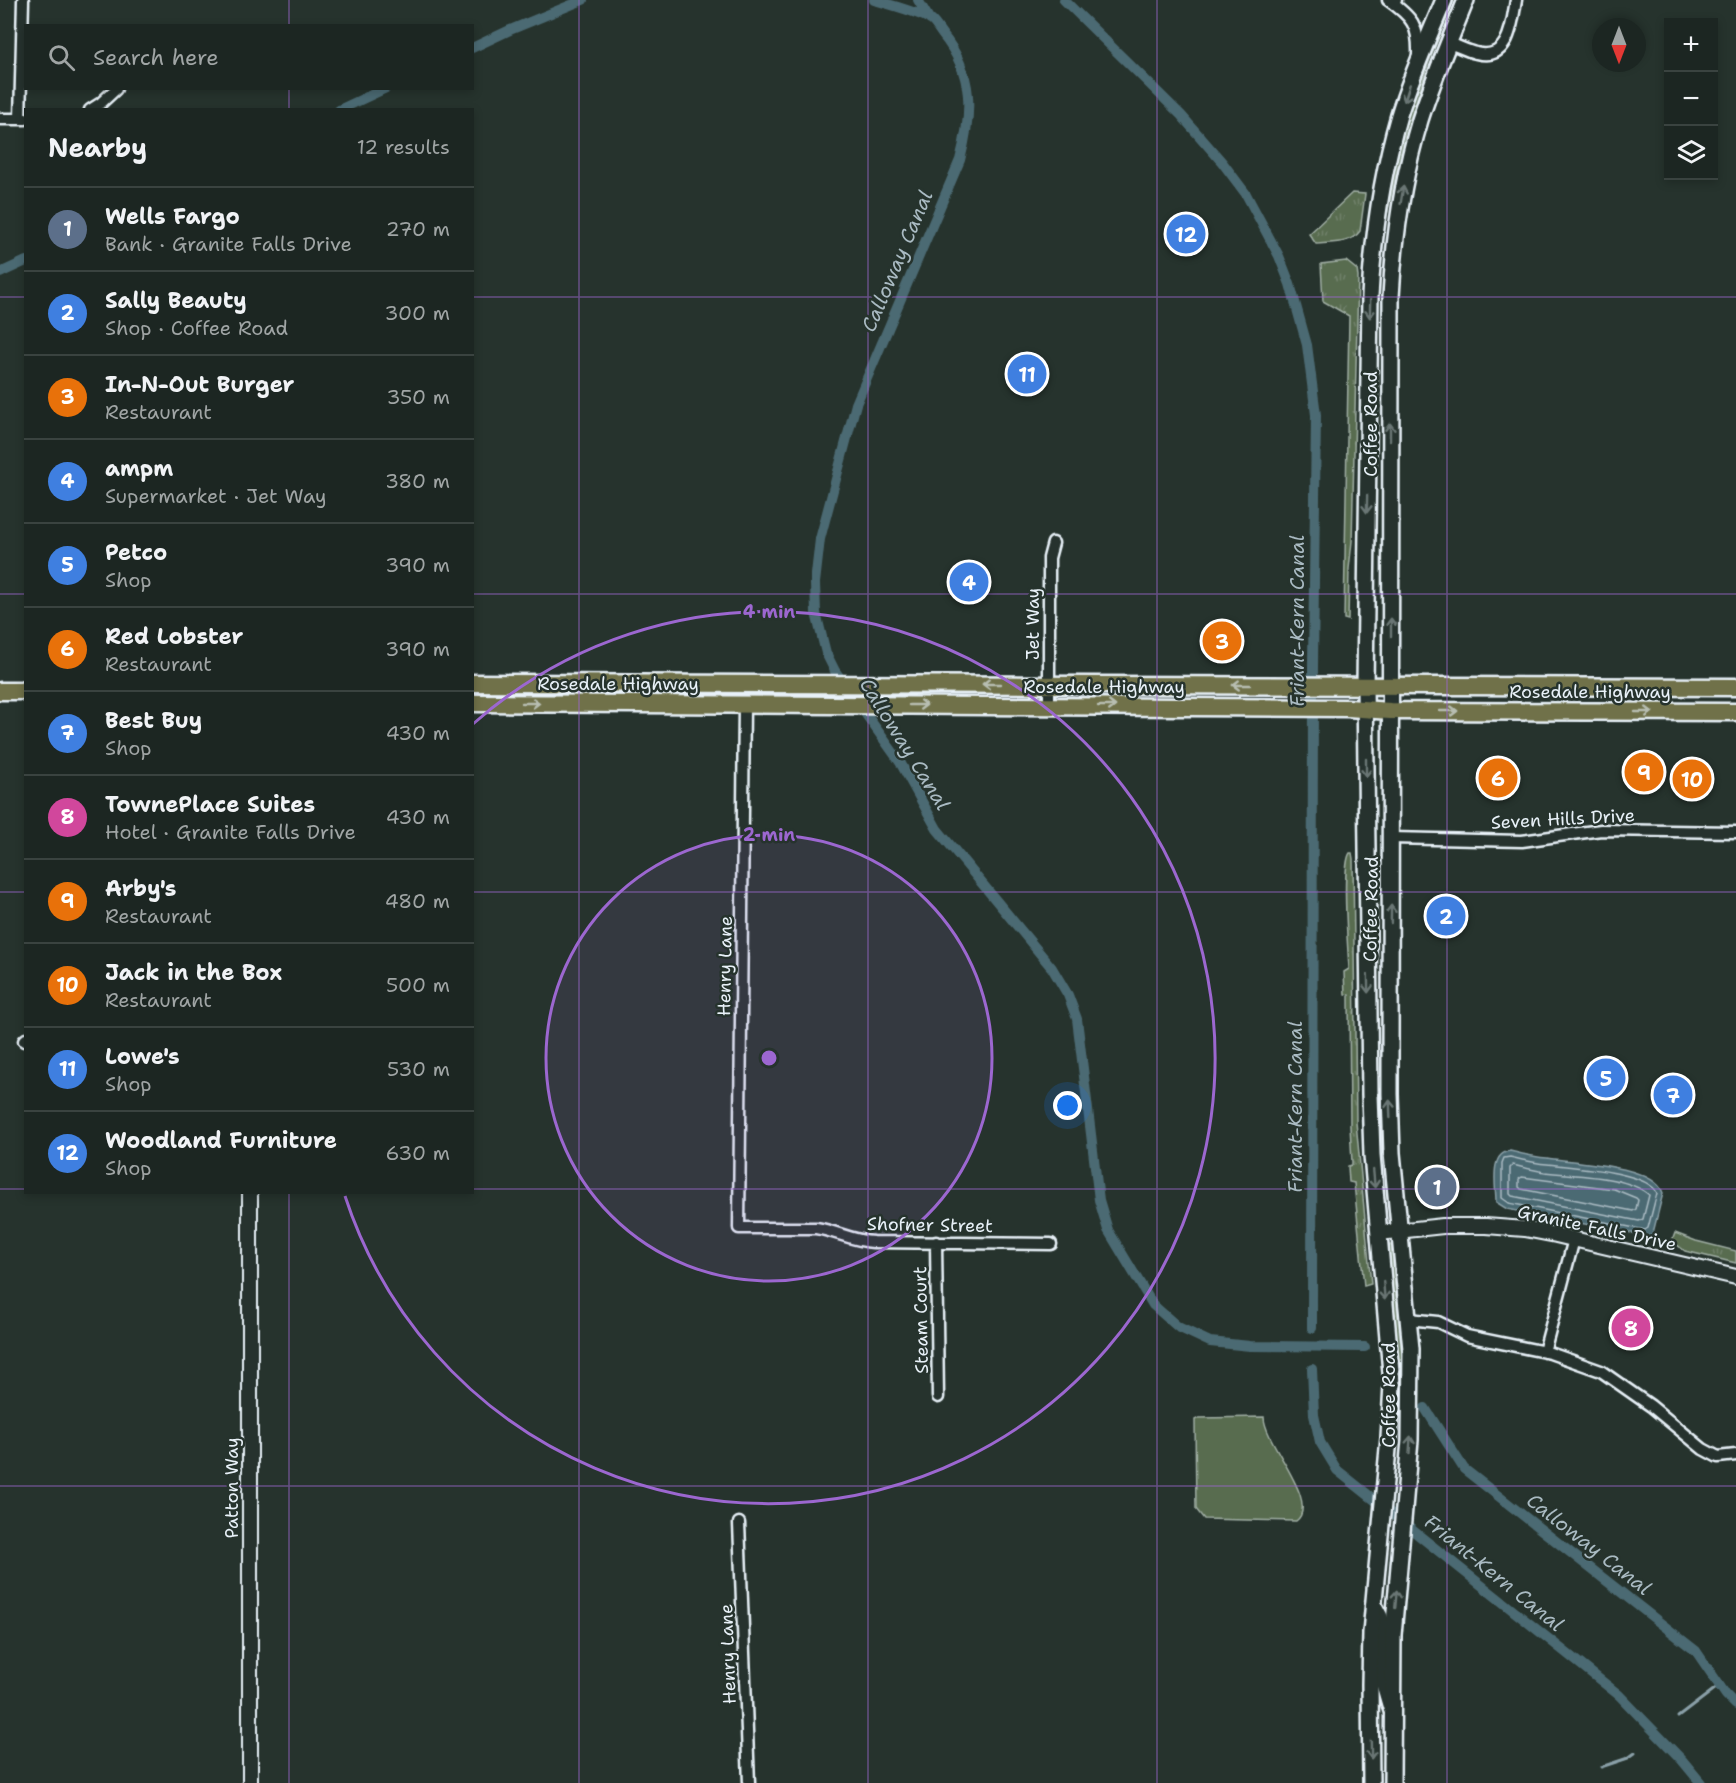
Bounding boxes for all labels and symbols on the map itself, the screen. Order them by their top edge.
north arrow [1592,18,1646,72]
one-way arrow [1400,83,1411,102]
water label: Calloway Canal [855,186,939,336]
one-way arrow [1397,186,1408,206]
pin: 12 [1166,212,1206,256]
one-way arrow [1364,299,1376,319]
pin: 11 [1008,352,1046,397]
street label: Coffee Road [1359,371,1383,477]
one-way arrow [1384,423,1396,443]
one-way arrow [1362,494,1373,514]
water label: Friant-Kern Canal [1284,535,1310,707]
pin: 4 [950,560,988,604]
street label: Jet Way [1021,588,1045,660]
text: 4 min [743,600,795,624]
pin: 3 [1202,618,1242,664]
one-way arrow [1385,618,1397,638]
street label: Rosedale Highway [537,672,699,696]
water label: Calloway Canal [854,673,956,815]
street label: Rosedale Highway [1023,675,1185,699]
one-way arrow [981,678,1001,690]
one-way arrow [1232,679,1252,691]
street label: Rosedale Highway [1509,680,1671,704]
one-way arrow [520,697,540,709]
one-way arrow [908,699,928,711]
one-way arrow [1097,700,1117,712]
one-way arrow [1438,705,1458,717]
one-way arrow [1633,706,1653,718]
pin: 9 [1624,750,1664,794]
pin: 6 [1478,756,1518,800]
pin: 10 [1672,756,1712,802]
one-way arrow [1360,757,1372,777]
street label: Seven Hills Drive [1490,803,1636,835]
text: 2 min [743,823,795,847]
street label: Coffee Road [1358,856,1384,962]
pin: 2 [1426,894,1466,938]
one-way arrow [1385,905,1396,925]
street label: Henry Lane [712,916,738,1016]
one-way arrow [1362,973,1374,993]
water label: Friant-Kern Canal [1282,1021,1308,1193]
centre of rings [759,1048,779,1068]
pin: 5 [1586,1056,1626,1100]
pin: 7 [1654,1072,1692,1118]
your location [1053,1091,1082,1120]
one-way arrow [1385,1100,1396,1120]
pin: 1 [1418,1164,1456,1210]
one-way arrow [1369,1168,1380,1188]
street label: Granite Falls Drive [1515,1199,1679,1257]
street label: Shofner Street [867,1212,993,1238]
street label: Steam Court [908,1266,934,1374]
one-way arrow [1379,1281,1390,1300]
pin: 8 [1612,1306,1650,1350]
street label: Coffee Road [1377,1342,1401,1448]
one-way arrow [1404,1435,1415,1455]
street label: Patton Way [220,1437,244,1539]
water label: Calloway Canal [1521,1487,1657,1601]
water label: Friant-Kern Canal [1419,1509,1569,1637]
one-way arrow [1391,1589,1402,1609]
street label: Henry Lane [714,1603,742,1705]
one-way arrow [1365,1739,1376,1759]

